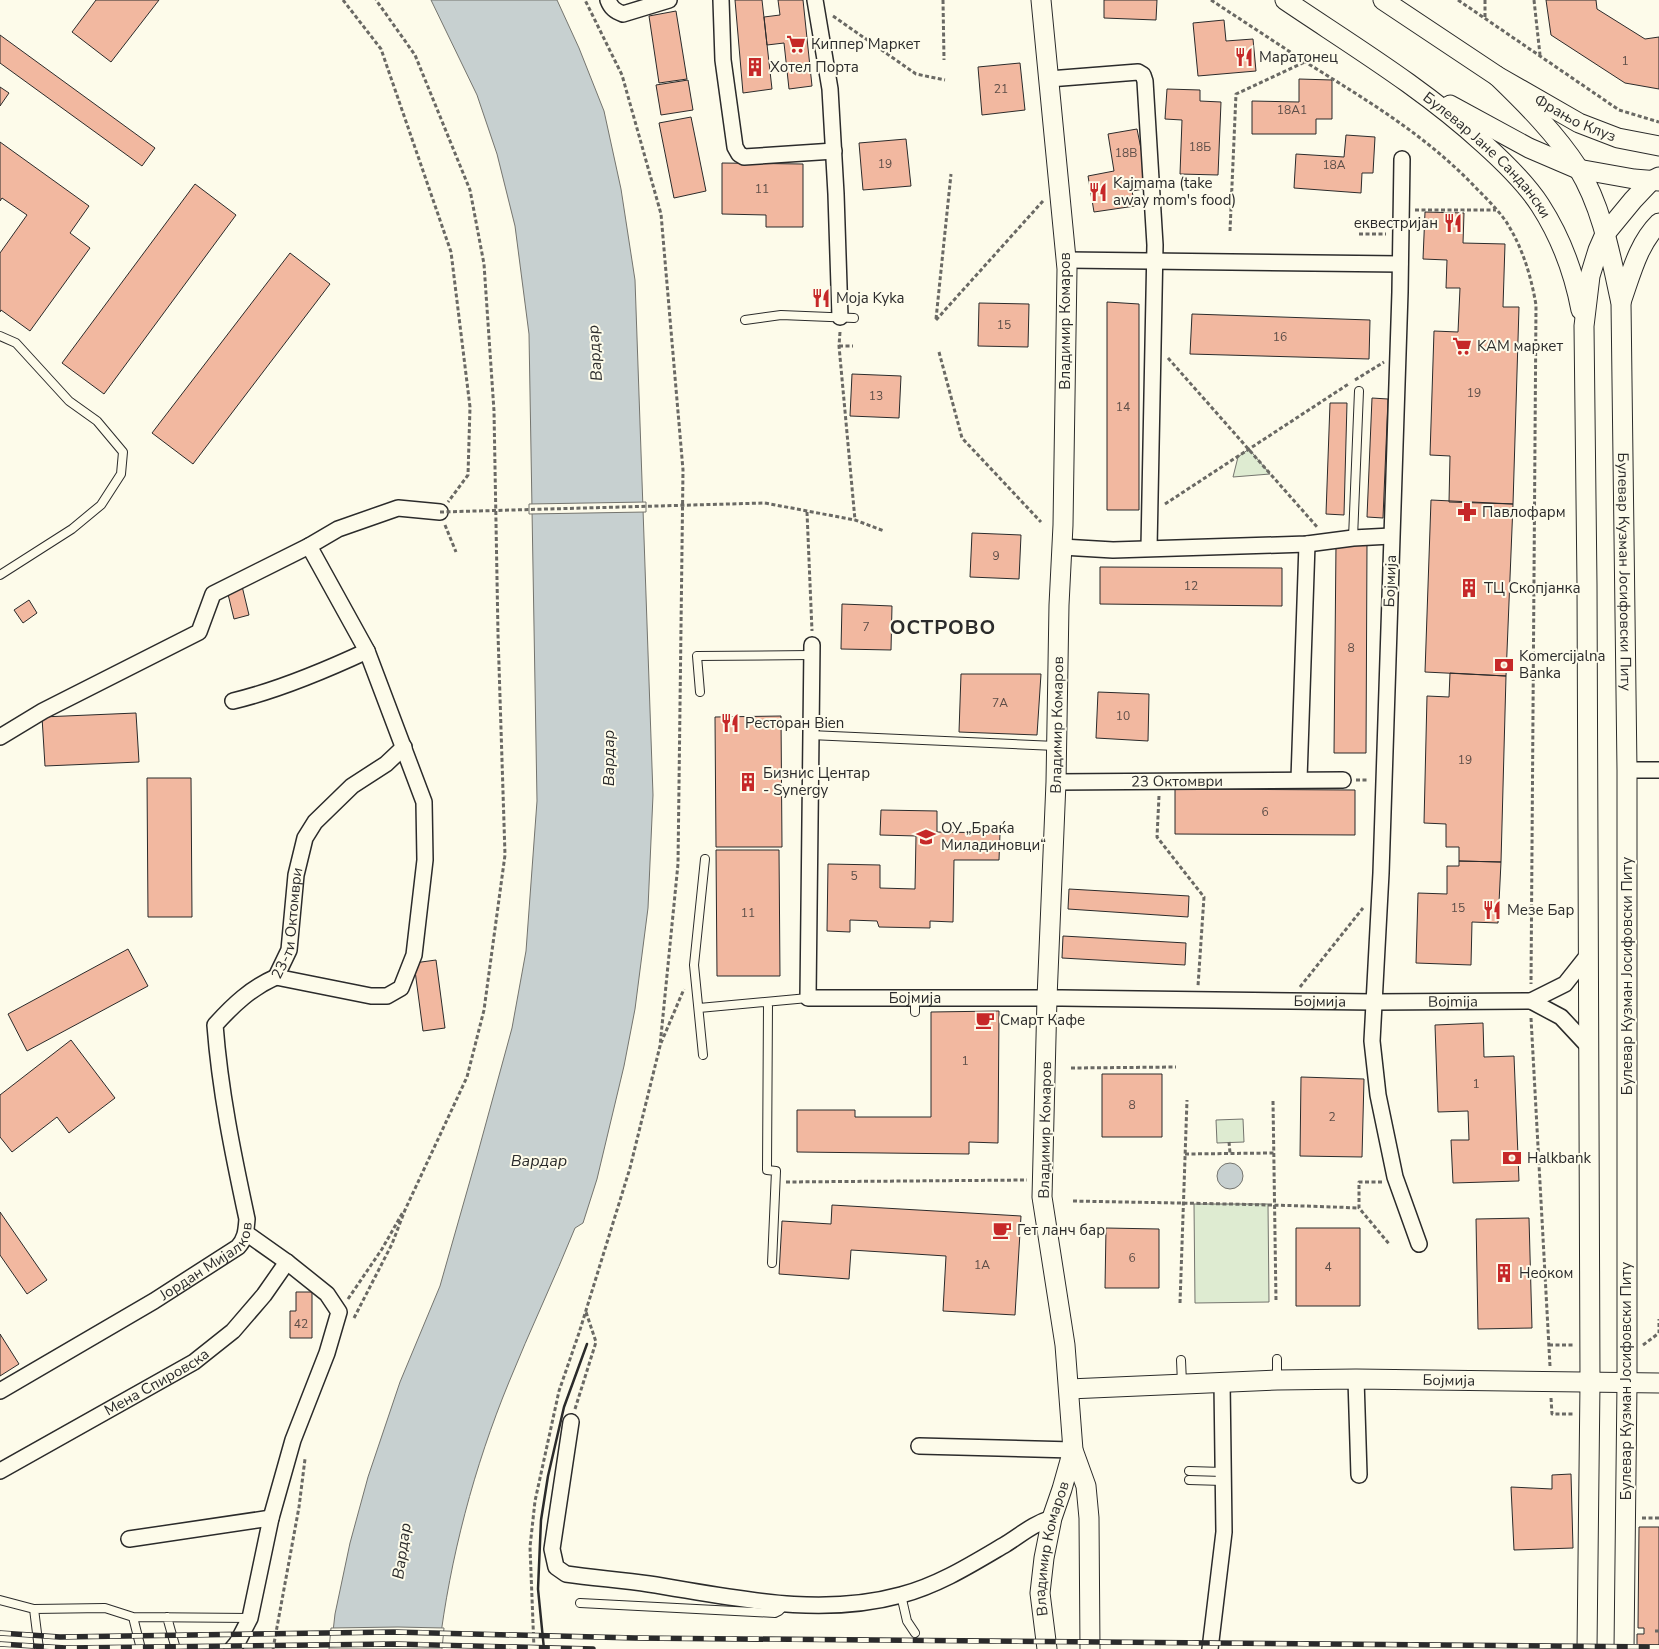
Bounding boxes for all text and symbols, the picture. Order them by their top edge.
supermarket icon: Киппер Маркет [785,33,807,55]
place label: Киппер Маркет [811,34,921,54]
restaurant icon: Маратонец [1233,46,1255,68]
place label: Маратонец [1259,47,1338,67]
house number: 1 [1621,53,1629,69]
building icon: Хотел Порта [744,56,766,78]
place label: Хотел Порта [770,57,859,77]
house number: 21 [994,81,1008,97]
street label: Булевар Јане Сандански [1419,87,1556,222]
street label: Фрањо Клуз [1531,89,1619,146]
house number: 18А1 [1277,102,1307,118]
house number: 18Б [1189,139,1211,155]
house number: 18В [1115,145,1137,161]
house number: 19 [878,156,892,172]
house number: 18А [1322,157,1346,173]
place label: Kajmama (take away mom's food) [1113,173,1236,210]
house number: 11 [755,181,769,197]
restaurant icon: Kajmama (take away mom's food) [1087,181,1109,203]
restaurant icon: еквестријан [1442,212,1464,234]
place label: еквестријан [1354,213,1438,233]
street label: Владимир Комаров [1055,252,1075,390]
restaurant icon: Moja Kyka [810,287,832,309]
place label: Moja Kyka [836,288,905,308]
house number: 15 [997,317,1011,333]
water label: Вардар [582,324,608,382]
house number: 16 [1273,329,1287,345]
supermarket icon: KAM маркет [1451,335,1473,357]
place label: KAM маркет [1477,336,1563,356]
house number: 19 [1467,385,1481,401]
house number: 13 [869,388,883,404]
house number: 14 [1116,399,1130,415]
street label: Булевар Кузман Јосифовски Питу [1613,452,1636,691]
pharmacy icon: Павлофарм [1456,501,1478,523]
place label: Павлофарм [1482,502,1566,522]
house number: 9 [992,548,1000,564]
street label: Бојмија [1379,554,1401,608]
building icon: ТЦ Скопјанка [1458,577,1480,599]
house number: 12 [1184,578,1198,594]
place label: ТЦ Скопјанка [1484,578,1581,598]
district label: ОСТРОВО [890,614,996,641]
house number: 7 [862,619,870,635]
house number: 8 [1347,640,1355,656]
place label: Komercijalna Banka [1519,646,1605,683]
bank icon: Komercijalna Banka [1493,654,1515,676]
street label: Владимир Комаров [1046,656,1068,794]
house number: 7А [992,695,1008,711]
house number: 10 [1116,708,1130,724]
restaurant icon: Ресторан Bien [719,712,741,734]
place label: Ресторан Bien [745,713,844,733]
water label: Вардар [598,730,620,786]
house number: 19 [1458,752,1472,768]
place label: Бизнис Центар - Synergy [763,763,870,800]
building icon: Бизнис Центар - Synergy [737,771,759,793]
street label: 23 Октомври [1131,771,1223,791]
house number: 6 [1261,804,1269,820]
place label: ОУ „Браќа Миладиновци“ [941,818,1046,855]
school or university icon: ОУ „Браќа Миладиновци“ [915,826,937,848]
street label: Булевар Кузман Јосифовски Питу [1617,857,1637,1095]
street label: 23-ти Октомври [267,865,308,982]
house number: 5 [850,868,858,884]
restaurant icon: Мезе Бар [1481,899,1503,921]
house number: 15 [1451,900,1465,916]
place label: Мезе Бар [1507,900,1574,920]
house number: 11 [741,905,755,921]
street label: Бојмија [889,988,941,1008]
street label: Бојмија [1294,991,1346,1012]
street label: Bojmija [1428,991,1478,1012]
cafe icon: Смарт Кафе [974,1009,996,1031]
place label: Смарт Кафе [1000,1010,1085,1030]
house number: 1 [961,1053,969,1069]
street label: Владимир Комаров [1034,1061,1056,1199]
house number: 1 [1472,1076,1480,1092]
house number: 8 [1128,1097,1136,1113]
house number: 2 [1328,1109,1336,1125]
bank icon: Halkbank [1501,1147,1523,1169]
place label: Halkbank [1527,1148,1592,1168]
water label: Вардар [511,1150,567,1172]
cafe icon: Гет ланч бар [991,1219,1013,1241]
place label: Гет ланч бар [1017,1220,1105,1240]
street label: Јордан Мијалков [155,1221,257,1305]
house number: 6 [1128,1250,1136,1266]
house number: 1А [974,1257,990,1273]
house number: 4 [1324,1259,1332,1275]
building icon: Неоком [1493,1262,1515,1284]
street label: Булевар Кузман Јосифовски Питу [1616,1262,1636,1500]
place label: Неоком [1519,1263,1573,1283]
house number: 42 [294,1316,308,1332]
street label: Мена Спировска [101,1344,213,1420]
street label: Бојмија [1422,1370,1475,1391]
street label: Владимир Комаров [1030,1479,1074,1617]
water label: Вардар [387,1521,417,1581]

